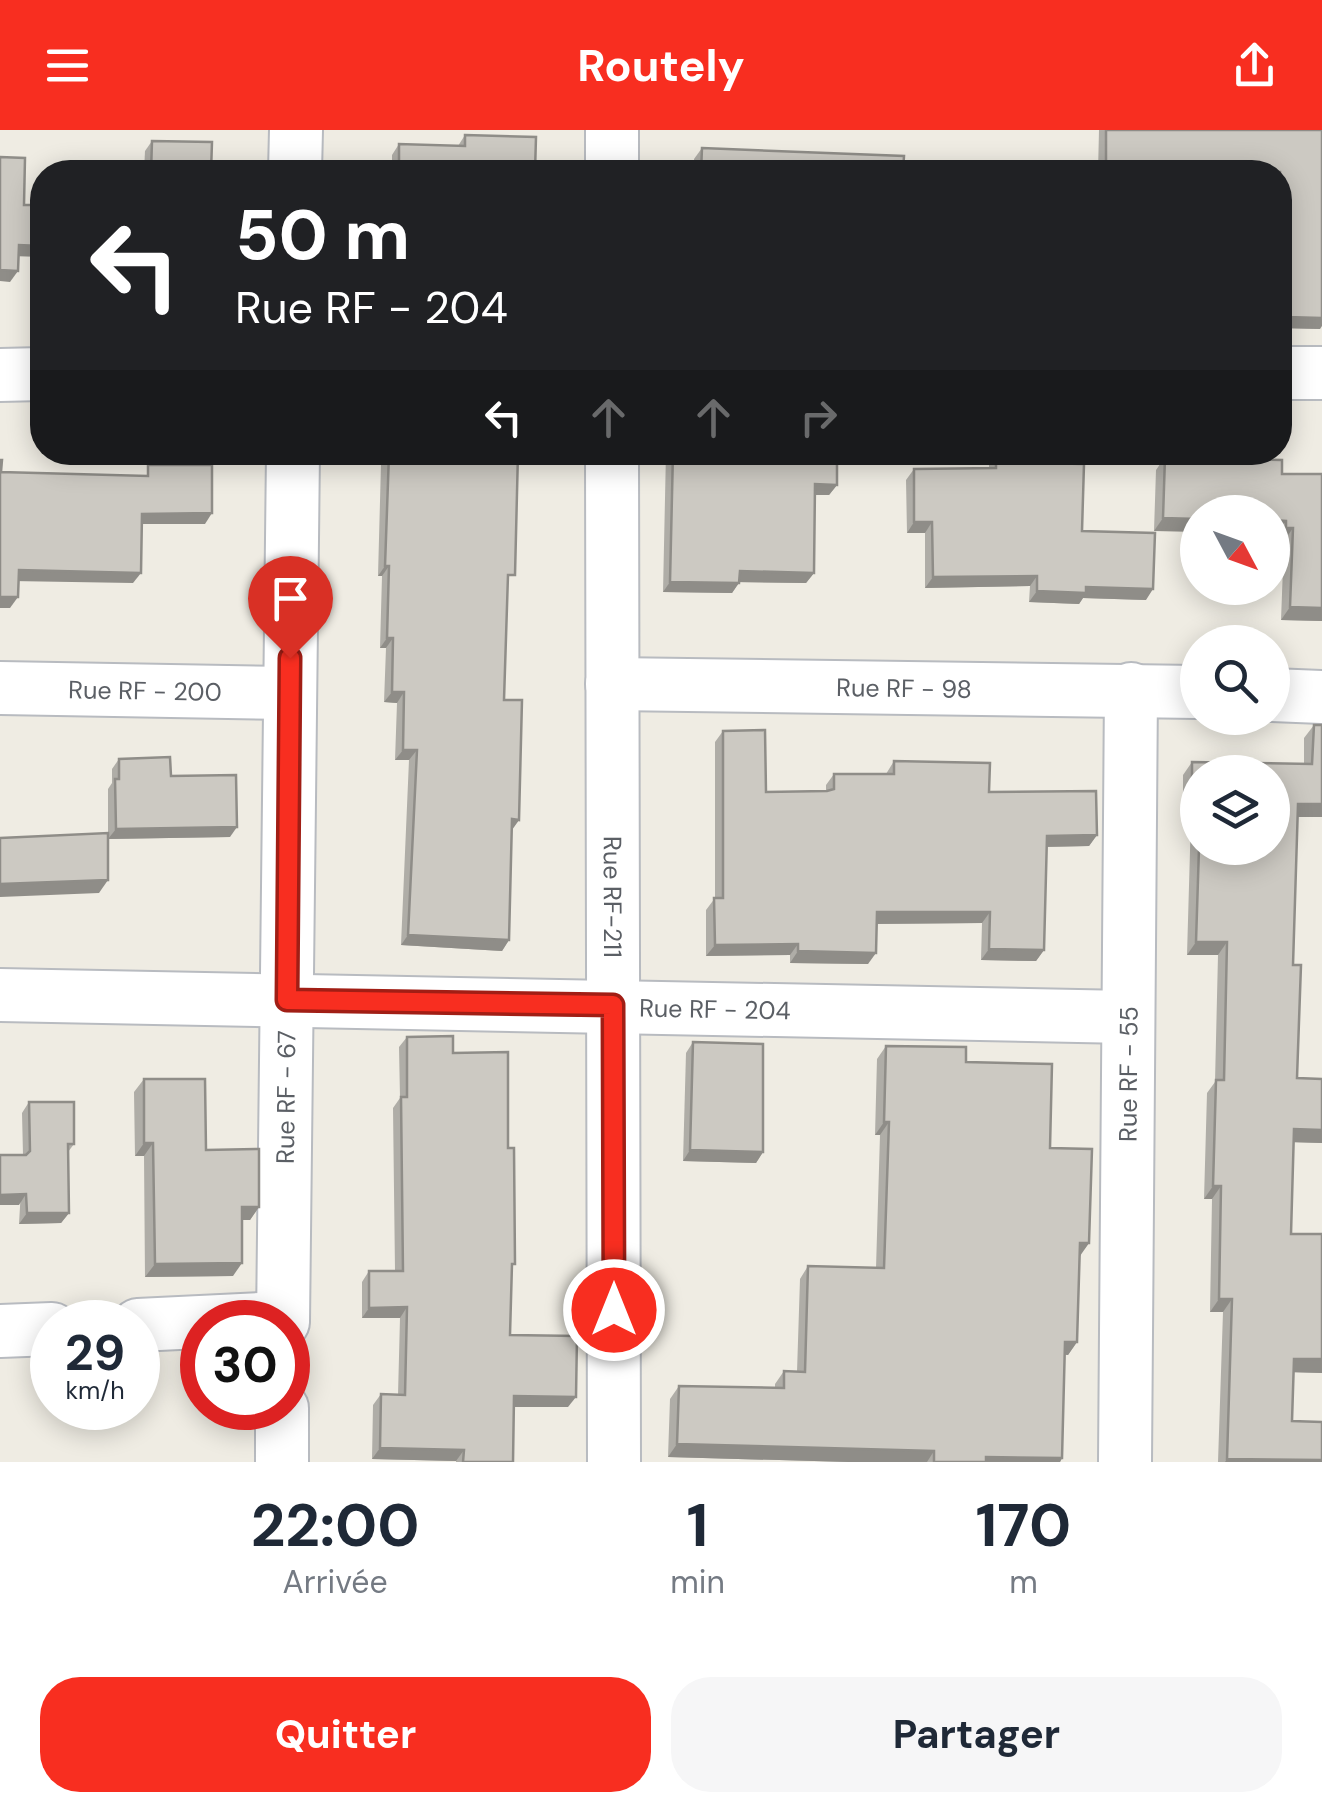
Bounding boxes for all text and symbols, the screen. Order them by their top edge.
text: Routely [577,36,745,95]
icon: menu [40,38,95,93]
icon: share [1227,38,1282,93]
text: 50 m [235,190,410,281]
icon: left [70,200,200,330]
text: Rue RF - 204 [235,278,508,337]
icon: left [476,390,531,445]
icon: ahead [581,390,636,445]
icon: ahead [686,390,741,445]
icon: right [791,390,846,445]
north arrow [1180,495,1290,605]
map controls [1180,495,1290,865]
pin [248,556,333,659]
icon: arrive [263,571,318,626]
button: search [1180,625,1290,735]
street label: Rue RF - 98 [836,671,972,706]
street label: Rue RF - 200 [68,673,222,709]
button: layers [1180,755,1290,865]
street label: Rue RF-211 [596,836,629,958]
street label: Rue RF - 204 [639,991,791,1027]
street label: Rue RF - 55 [1111,1006,1146,1142]
street label: Rue RF - 67 [269,1030,303,1164]
position arrow [562,1258,666,1362]
speed limit sign: 30 [180,1300,310,1430]
text: 29 [65,1320,125,1386]
text: km/h [65,1374,125,1407]
text: 22:00 [251,1486,420,1565]
text: 1 [687,1486,708,1565]
text: 170 [975,1486,1071,1565]
text: Arrivée [283,1561,388,1603]
text: min [670,1561,725,1603]
text: m [1009,1561,1038,1603]
button: Quitter [40,1677,651,1792]
button: Partager [671,1677,1282,1792]

